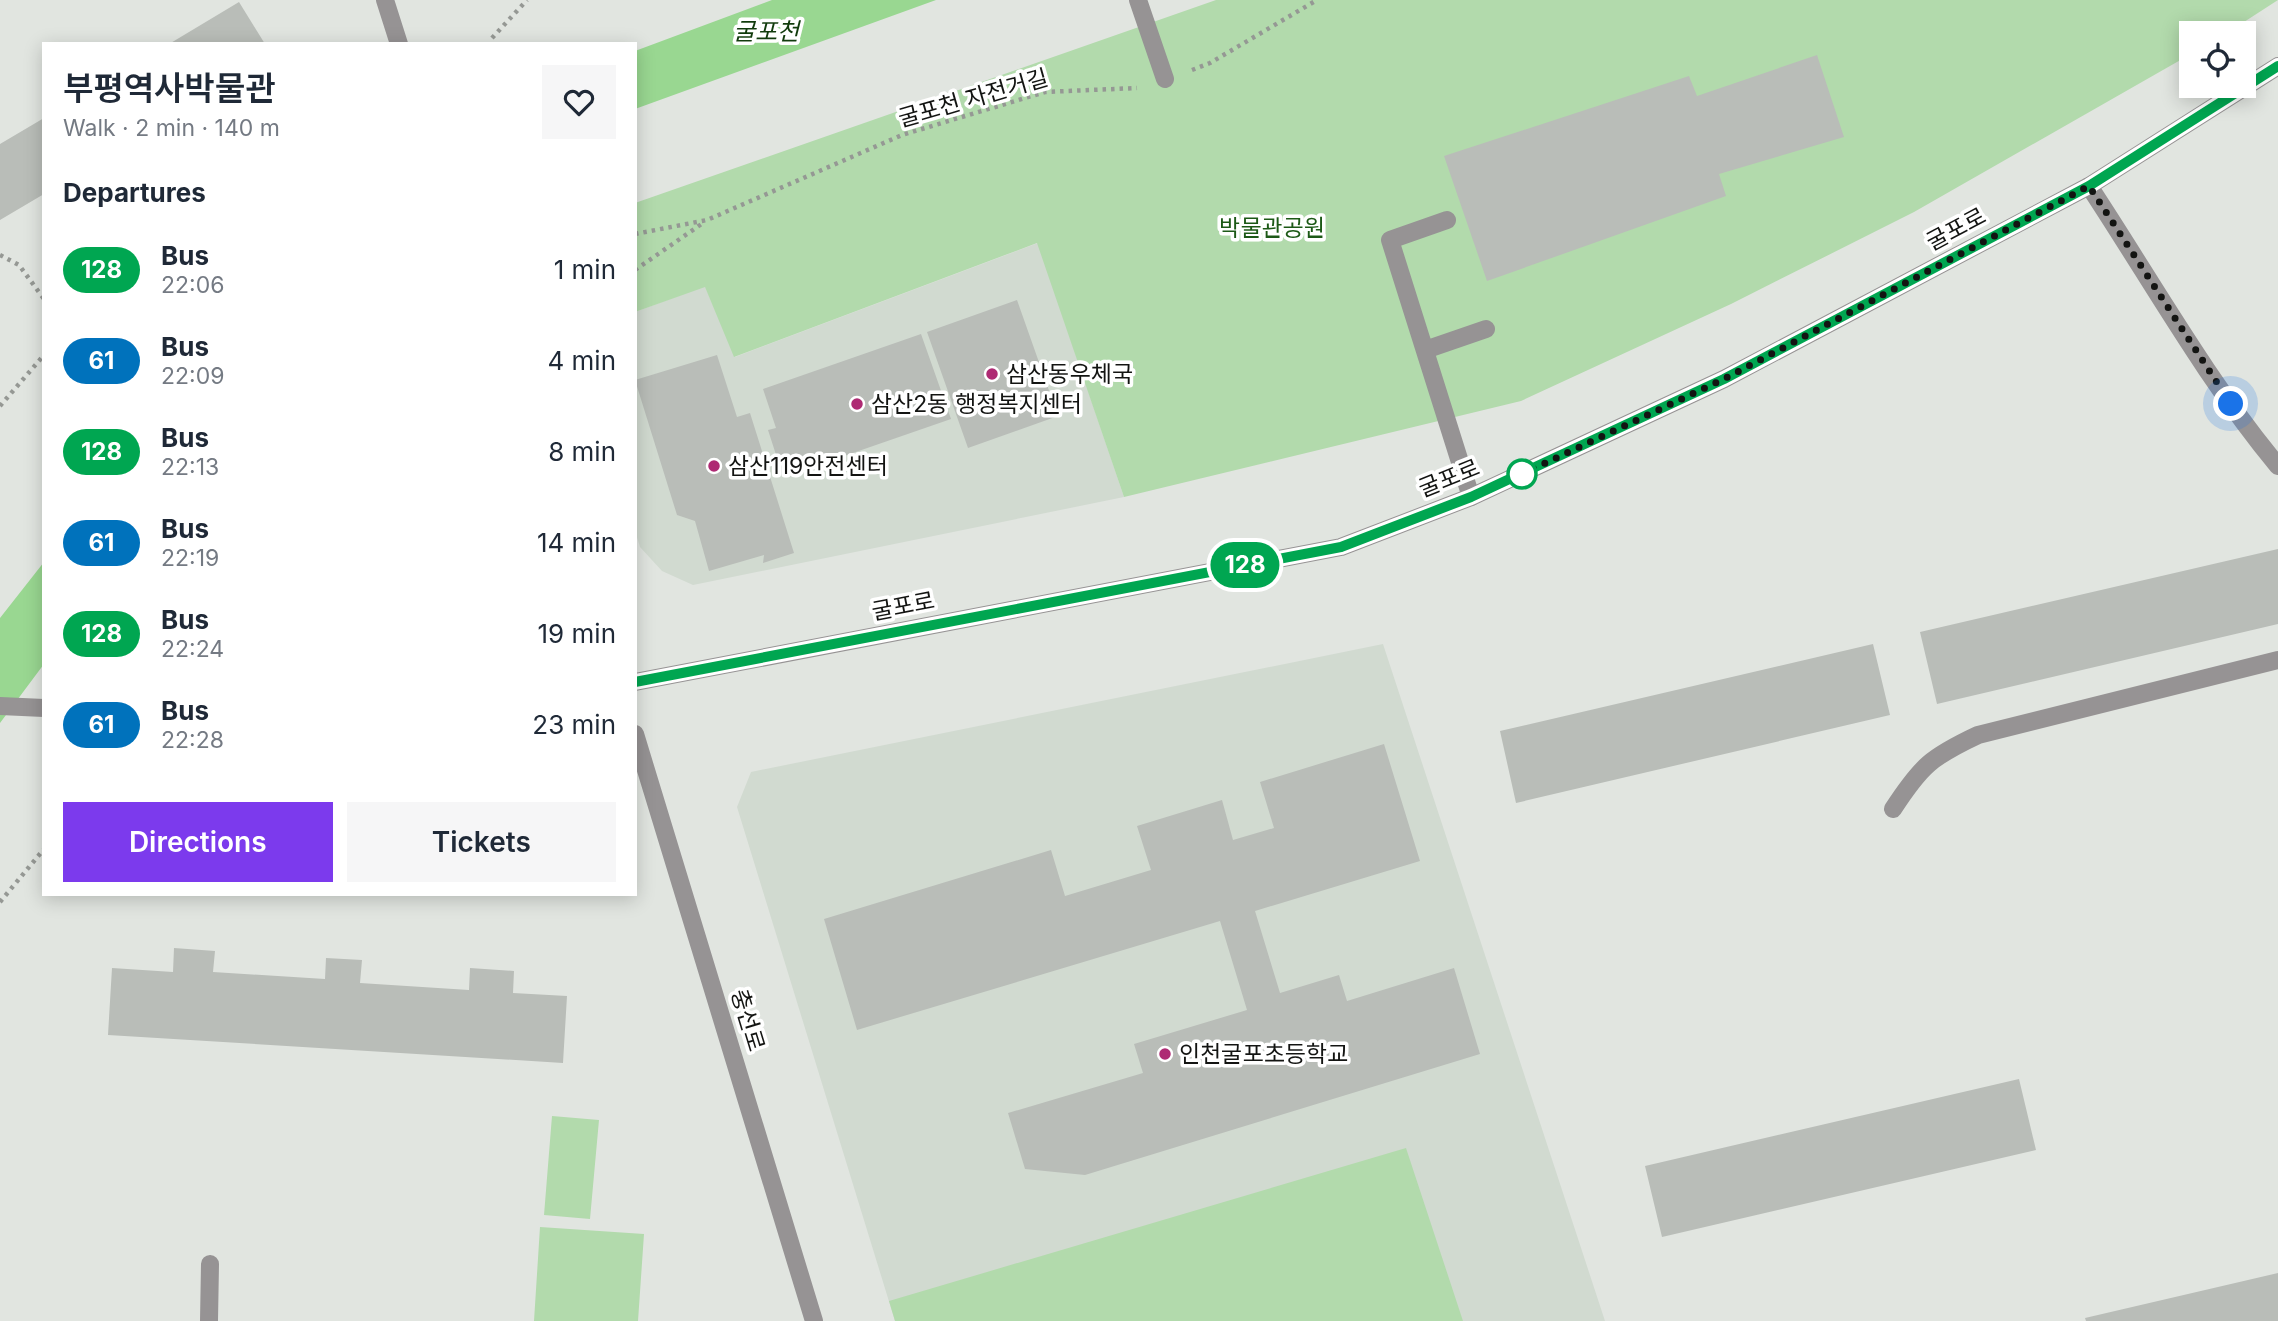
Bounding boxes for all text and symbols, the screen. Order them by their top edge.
water label: 굴포천 [733,17,802,46]
map controls [2179,21,2256,98]
button: locate [2179,21,2256,98]
street label: 굴포천 자전거길 [895,63,1051,133]
button: heart [542,65,616,139]
text: 부평역사박물관 [63,68,276,108]
text: Walk · 2 min · 140 m [63,114,280,142]
text: Departures [63,177,206,208]
street label: 굴포로 [1921,202,1991,256]
park label: 박물관공원 [1219,214,1325,242]
text: Bus [161,240,209,271]
text: 1 min [554,254,616,285]
text: 128 [81,255,122,284]
text: 22:06 [161,271,224,299]
text: Bus [161,331,209,362]
text: 4 min [547,345,616,376]
text: 61 [89,346,114,375]
place label: 삼산동우체국 [1006,360,1133,388]
text: 22:09 [161,362,224,390]
marker: 삼산동우체국 [984,366,1000,382]
your location [2213,386,2248,421]
place label: 삼산2동 행정복지센터 [871,390,1082,418]
marker: 삼산2동 행정복지센터 [849,396,865,412]
text: Bus [161,422,209,453]
text: 8 min [548,436,616,467]
text: 128 [81,437,122,466]
place label: 삼산119안전센터 [728,452,888,480]
text: 22:13 [161,453,219,481]
street label: 굴포로 [1414,453,1484,503]
marker: 삼산119안전센터 [706,458,722,474]
unlabelled marker [1507,459,1537,489]
text: Bus [161,513,209,544]
text: 14 min [537,527,616,558]
text: 61 [89,528,114,557]
line badge: 128 [1205,542,1285,588]
text: 22:19 [161,544,219,572]
text: 128 [1224,550,1266,579]
street label: 굴포로 [869,586,937,626]
text: Bus [161,604,209,635]
text: 19 min [538,618,616,649]
text: 128 [81,619,122,648]
text: 22:24 [161,635,224,663]
text: Bus [161,695,209,726]
text: 23 min [532,709,616,740]
text: 61 [89,710,114,739]
text: 22:28 [161,726,224,754]
button: Directions [63,802,333,882]
button: Tickets [347,802,616,882]
street label: 충선로 [725,986,771,1054]
place label: 인천굴포초등학교 [1179,1040,1348,1068]
marker: 인천굴포초등학교 [1157,1046,1173,1062]

